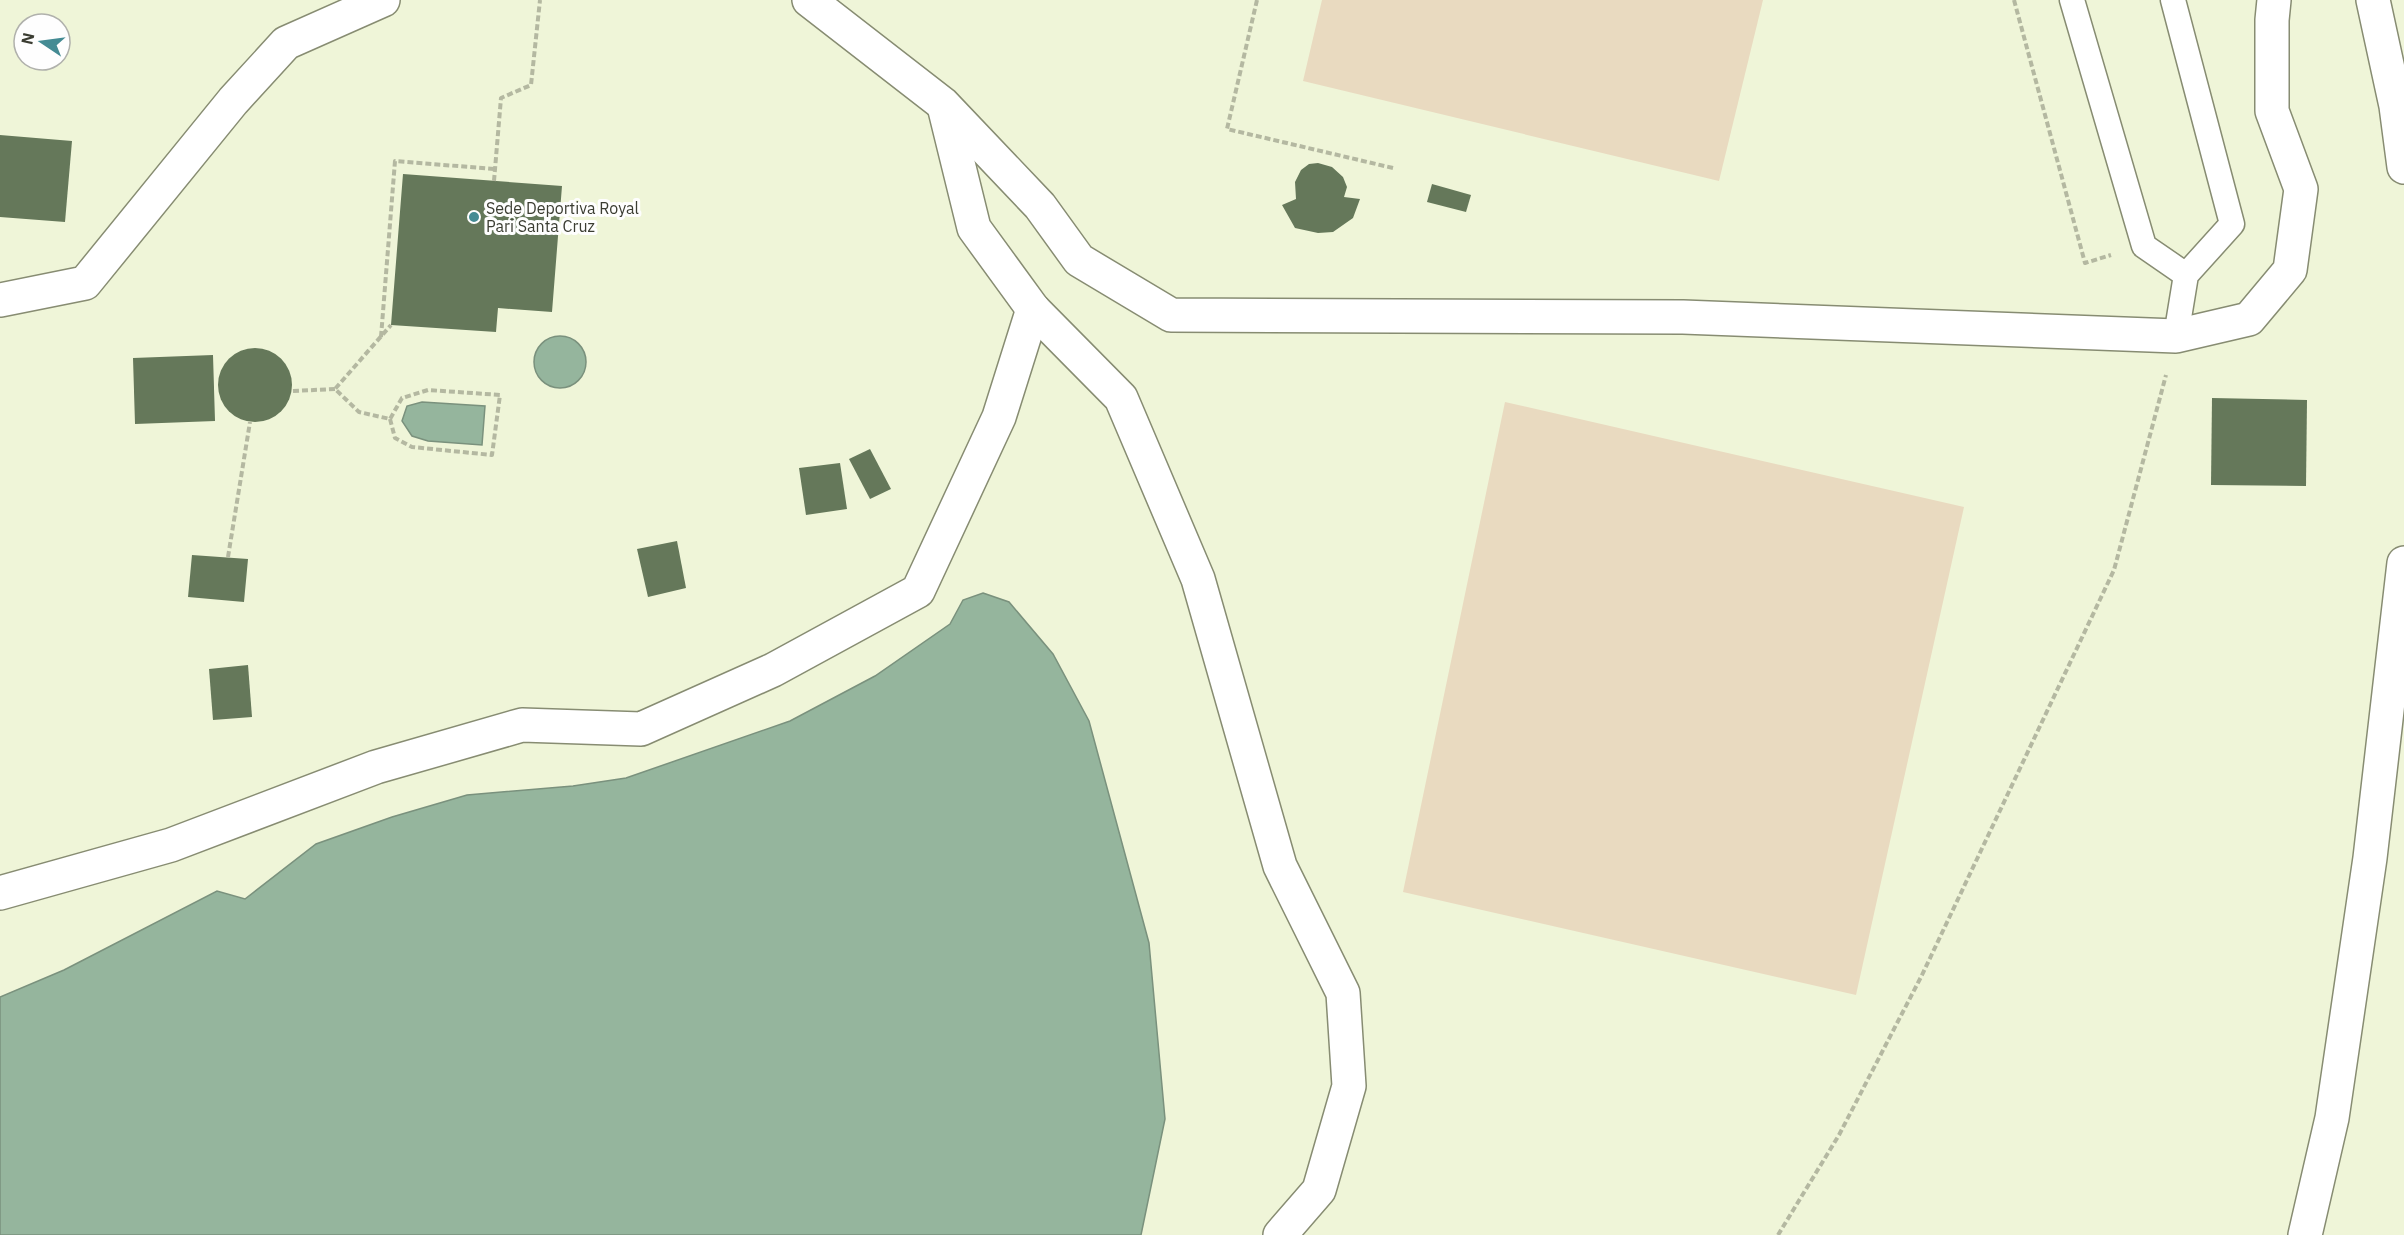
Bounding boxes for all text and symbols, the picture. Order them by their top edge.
north arrow [12,12,72,72]
text: N [16,31,38,47]
place label: Sede Deportiva Royal Pari Santa Cruz [486,198,639,236]
marker: Sede Deportiva Royal Pari Santa Cruz [467,210,481,224]

